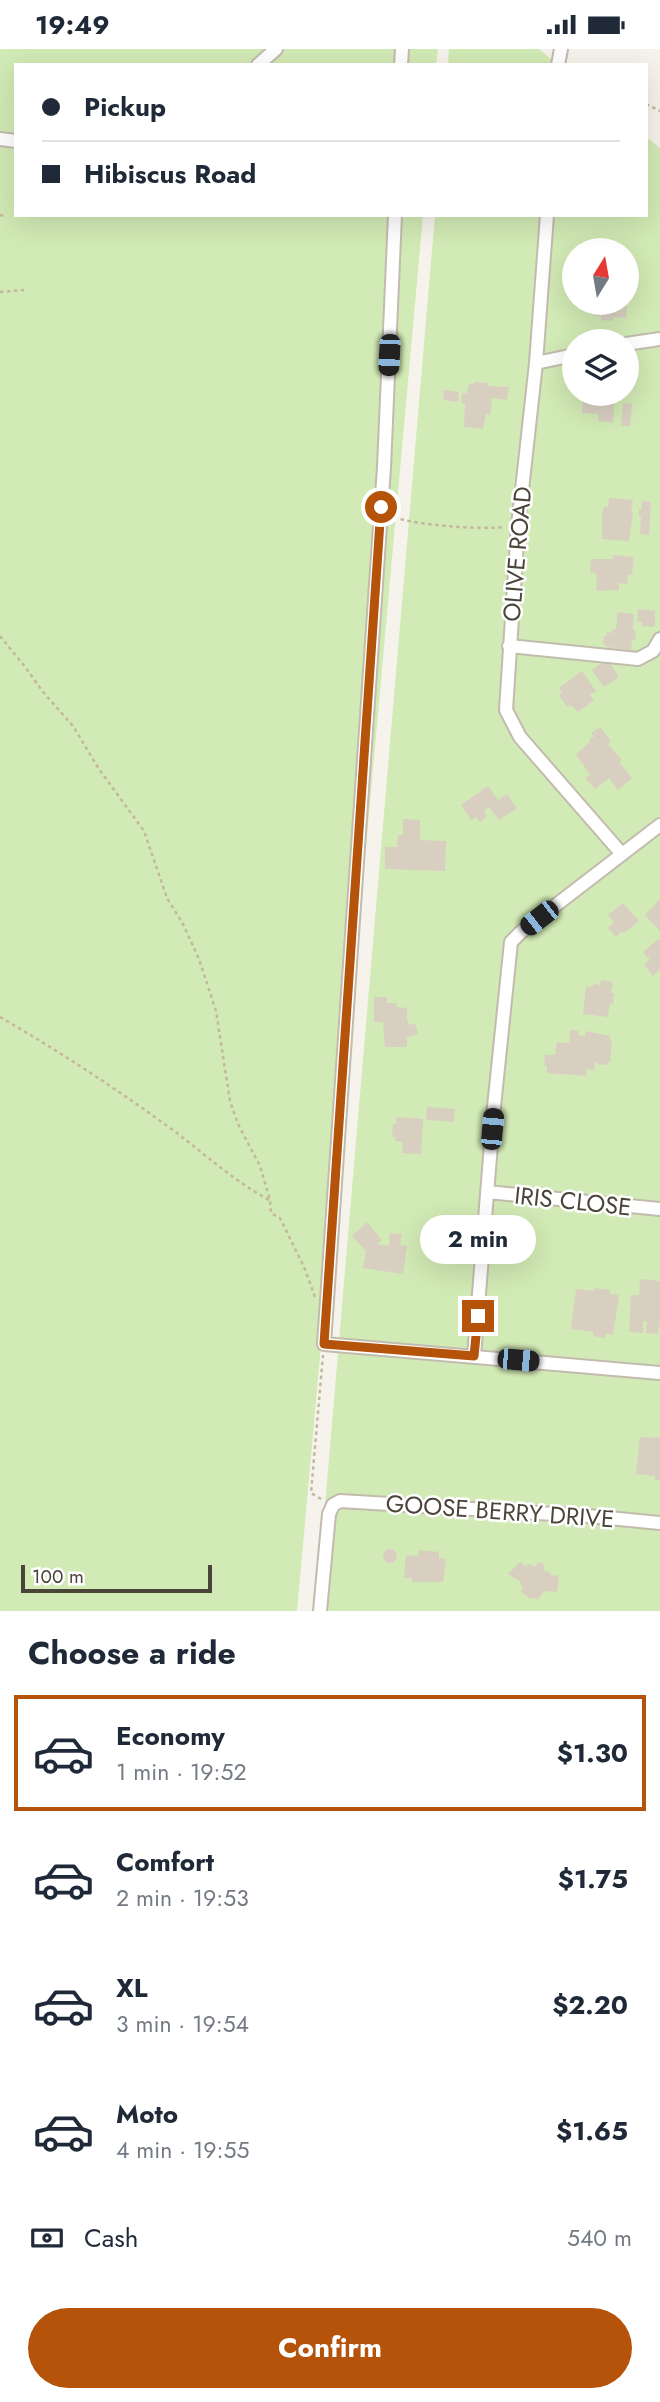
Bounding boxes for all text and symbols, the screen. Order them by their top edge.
text: 19:49 [35,6,110,44]
text: Pickup [84,88,166,126]
text: Hibiscus Road [84,155,256,193]
north arrow [562,238,639,315]
map controls [562,238,639,406]
button: layers [562,329,639,406]
car [378,333,401,377]
street label: OLIVE ROAD [494,485,540,623]
route start [365,491,397,523]
car [516,897,563,939]
car [480,1107,505,1151]
street label: IRIS CLOSE [513,1177,633,1225]
callout: 2 min [420,1215,536,1263]
text: 2 min [448,1222,508,1256]
route end [462,1300,494,1332]
car [497,1348,540,1372]
street label: GOOSE BERRY DRIVE [385,1486,615,1536]
scale bar [21,1562,212,1594]
text: 100 m [32,1563,84,1590]
text: Choose a ride [28,1630,236,1676]
text: Economy [116,1717,225,1755]
icon: car [32,1722,95,1785]
text: $1.30 [557,1734,628,1772]
text: 1 min · 19:52 [116,1755,247,1789]
text: Comfort [116,1843,214,1881]
icon: car [32,1848,95,1911]
text: $1.75 [558,1860,628,1898]
text: 2 min · 19:53 [116,1881,249,1915]
text: XL [116,1969,148,2007]
icon: car [32,1974,95,2037]
text: $2.20 [552,1986,628,2024]
text: 3 min · 19:54 [116,2007,249,2041]
text: Moto [116,2095,178,2133]
icon: car [32,2100,95,2163]
text: $1.65 [556,2112,628,2150]
text: 4 min · 19:55 [116,2133,249,2167]
icon: cash [28,2219,66,2257]
text: Cash [84,2219,138,2257]
text: 540 m [567,2221,632,2255]
button: Confirm [28,2308,632,2388]

